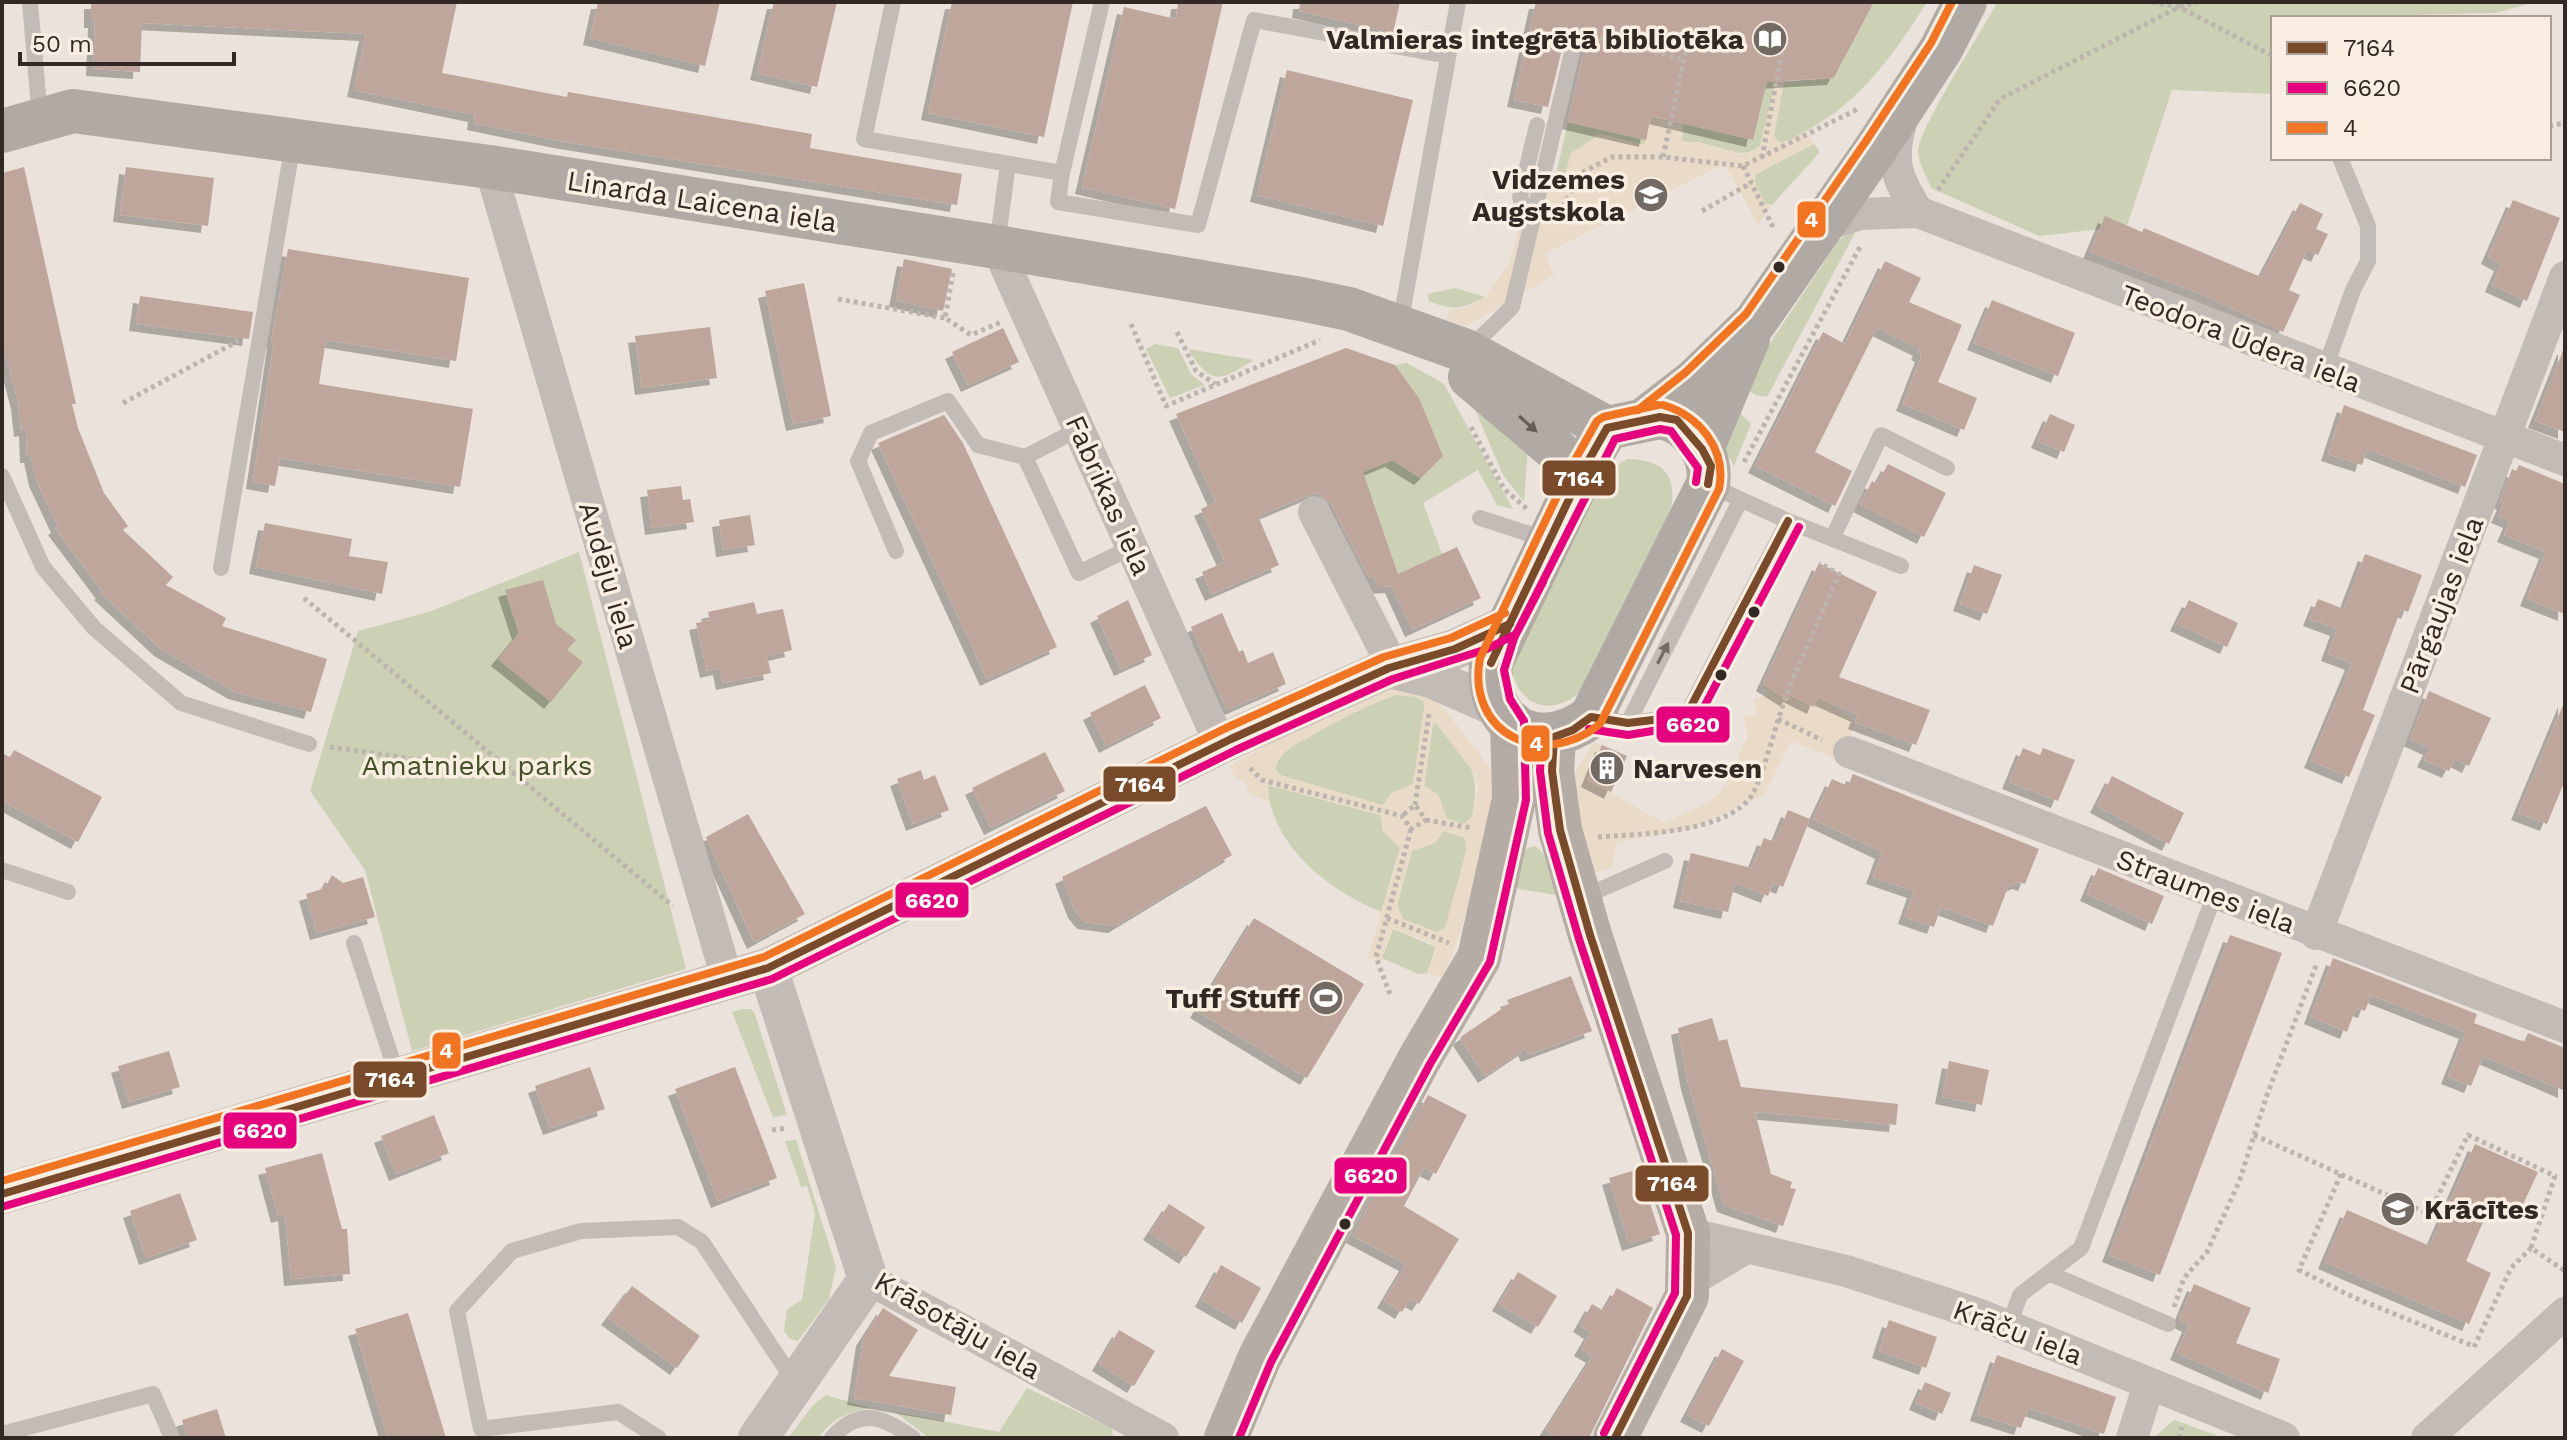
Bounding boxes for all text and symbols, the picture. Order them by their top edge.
scale bar [20,16,234,66]
legend [2271,16,2551,160]
library icon: Valmieras integrētā bibliotēka [1751,20,1789,58]
place label: Valmieras integrētā bibliotēka [1326,23,1745,56]
text: 50 m [32,30,92,58]
text: 7164 [2343,34,2395,62]
text: 6620 [2343,74,2401,102]
text: 4 [2343,114,2358,142]
place label: Vidzemes Augstskola [1472,163,1626,228]
street label: Linarda Laicena iela [565,164,839,239]
school or university icon: Vidzemes Augstskola [1632,176,1670,214]
line badge: 4 [1796,200,1827,239]
text: 4 [1804,207,1818,232]
unlabelled marker [1771,259,1787,275]
street label: Teodora Ūdera iela [2116,278,2365,399]
street label: Fabrikas iela [1059,410,1159,580]
one-way arrow [1519,415,1538,433]
line badge: 7164 [1541,459,1617,497]
text: 7164 [1554,466,1604,491]
street label: Audēju iela [572,498,645,653]
street label: Pārgaujas iela [2393,512,2490,699]
unlabelled marker [1746,604,1762,620]
one-way arrow [1657,641,1670,664]
unlabelled marker [1713,667,1729,683]
line badge: 6620 [1655,705,1731,744]
text: 6620 [1666,712,1720,737]
line badge: 4 [1520,724,1551,763]
text: 4 [1529,731,1543,756]
park label: Amatnieku parks [362,749,592,782]
building icon: Narvesen [1588,749,1626,787]
place label: Narvesen [1633,752,1762,785]
line badge: 7164 [1102,765,1177,803]
text: 7164 [1115,772,1165,797]
street label: Straumes iela [2112,842,2300,941]
line badge: 6620 [894,881,970,919]
text: 6620 [905,888,959,913]
sports icon: Tuff Stuff [1307,979,1345,1017]
place label: Tuff Stuff [1165,982,1300,1015]
line badge: 4 [431,1031,462,1070]
text: 4 [439,1038,453,1063]
line badge: 7164 [352,1060,428,1099]
text: 7164 [365,1067,415,1092]
line badge: 6620 [222,1111,298,1150]
text: 6620 [233,1118,287,1143]
line badge: 6620 [1333,1156,1408,1195]
text: 6620 [1344,1163,1398,1188]
line badge: 7164 [1634,1164,1710,1203]
text: 7164 [1647,1171,1697,1196]
school or university icon: Krācītes [2379,1190,2417,1228]
place label: Krācītes [2424,1193,2539,1226]
unlabelled marker [1337,1216,1353,1232]
street label: Krāsotāju iela [869,1265,1047,1386]
street label: Krāču iela [1949,1293,2087,1372]

